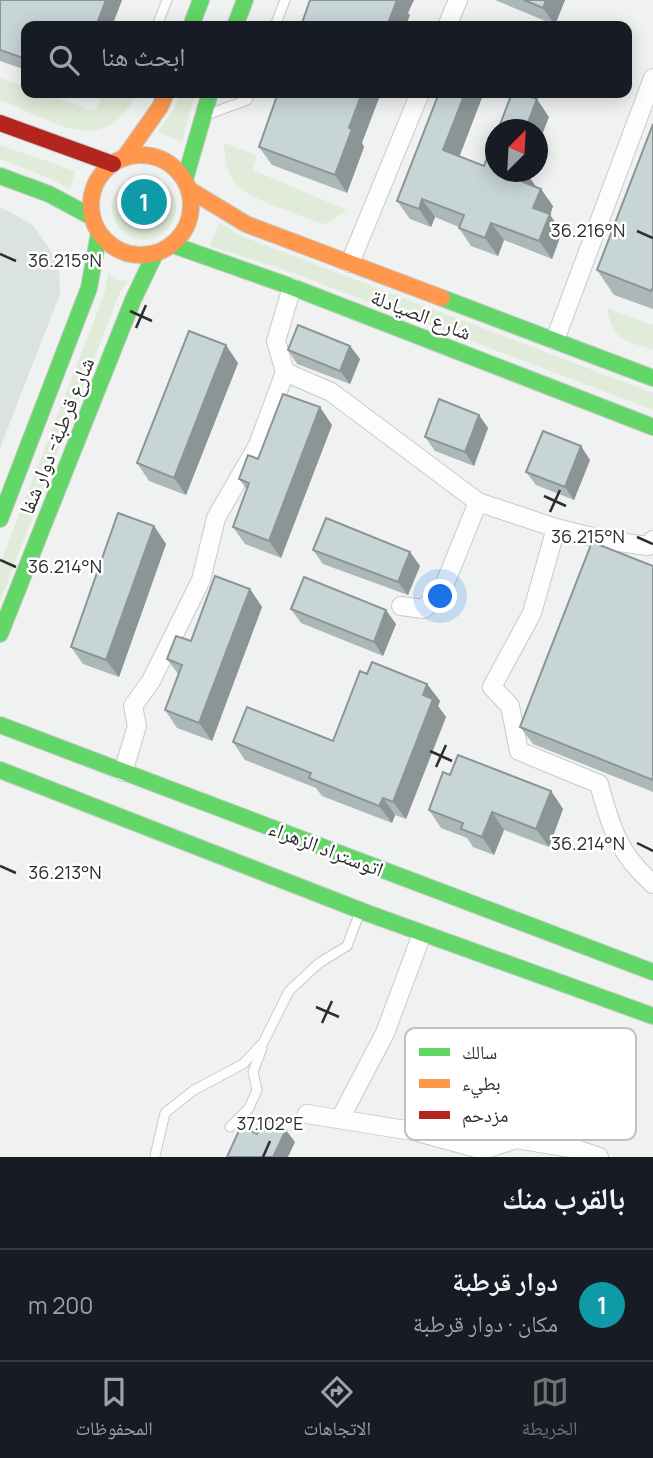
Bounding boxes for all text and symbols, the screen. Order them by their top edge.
search box [21,21,632,98]
text: ابحث هنا [101,38,185,74]
icon: search [45,41,83,79]
north arrow [485,119,548,182]
pin: 1 [121,176,167,228]
text: 36.216°N [551,218,625,242]
text: 36.215°N [28,248,102,272]
street label: شارع الصيادلة [367,282,476,346]
street label: شارع قرطبة- دوار شفا [12,353,100,518]
text: 36.215°N [551,524,625,548]
text: 36.214°N [28,554,102,578]
your location [423,579,457,613]
street label: اتوستراد الزهراء [265,813,388,883]
text: 36.214°N [551,831,625,855]
text: 36.213°N [28,860,102,884]
legend [405,1028,636,1140]
text: سالك [462,1039,497,1065]
text: بطيء [462,1070,501,1099]
text: مزدحم [462,1102,508,1128]
text: 37.102°E [237,1111,303,1135]
text: بالقرب منك [502,1177,625,1218]
text: دوار قرطبة [452,1263,558,1299]
text: 200 m [28,1289,93,1321]
text: 1 [597,1289,607,1321]
text: مكان · دوار قرطبة [413,1307,558,1339]
tab: المحفوظات [75,1373,153,1447]
tab: الاتجاهات [303,1373,371,1447]
tab: الخريطة [522,1373,578,1447]

